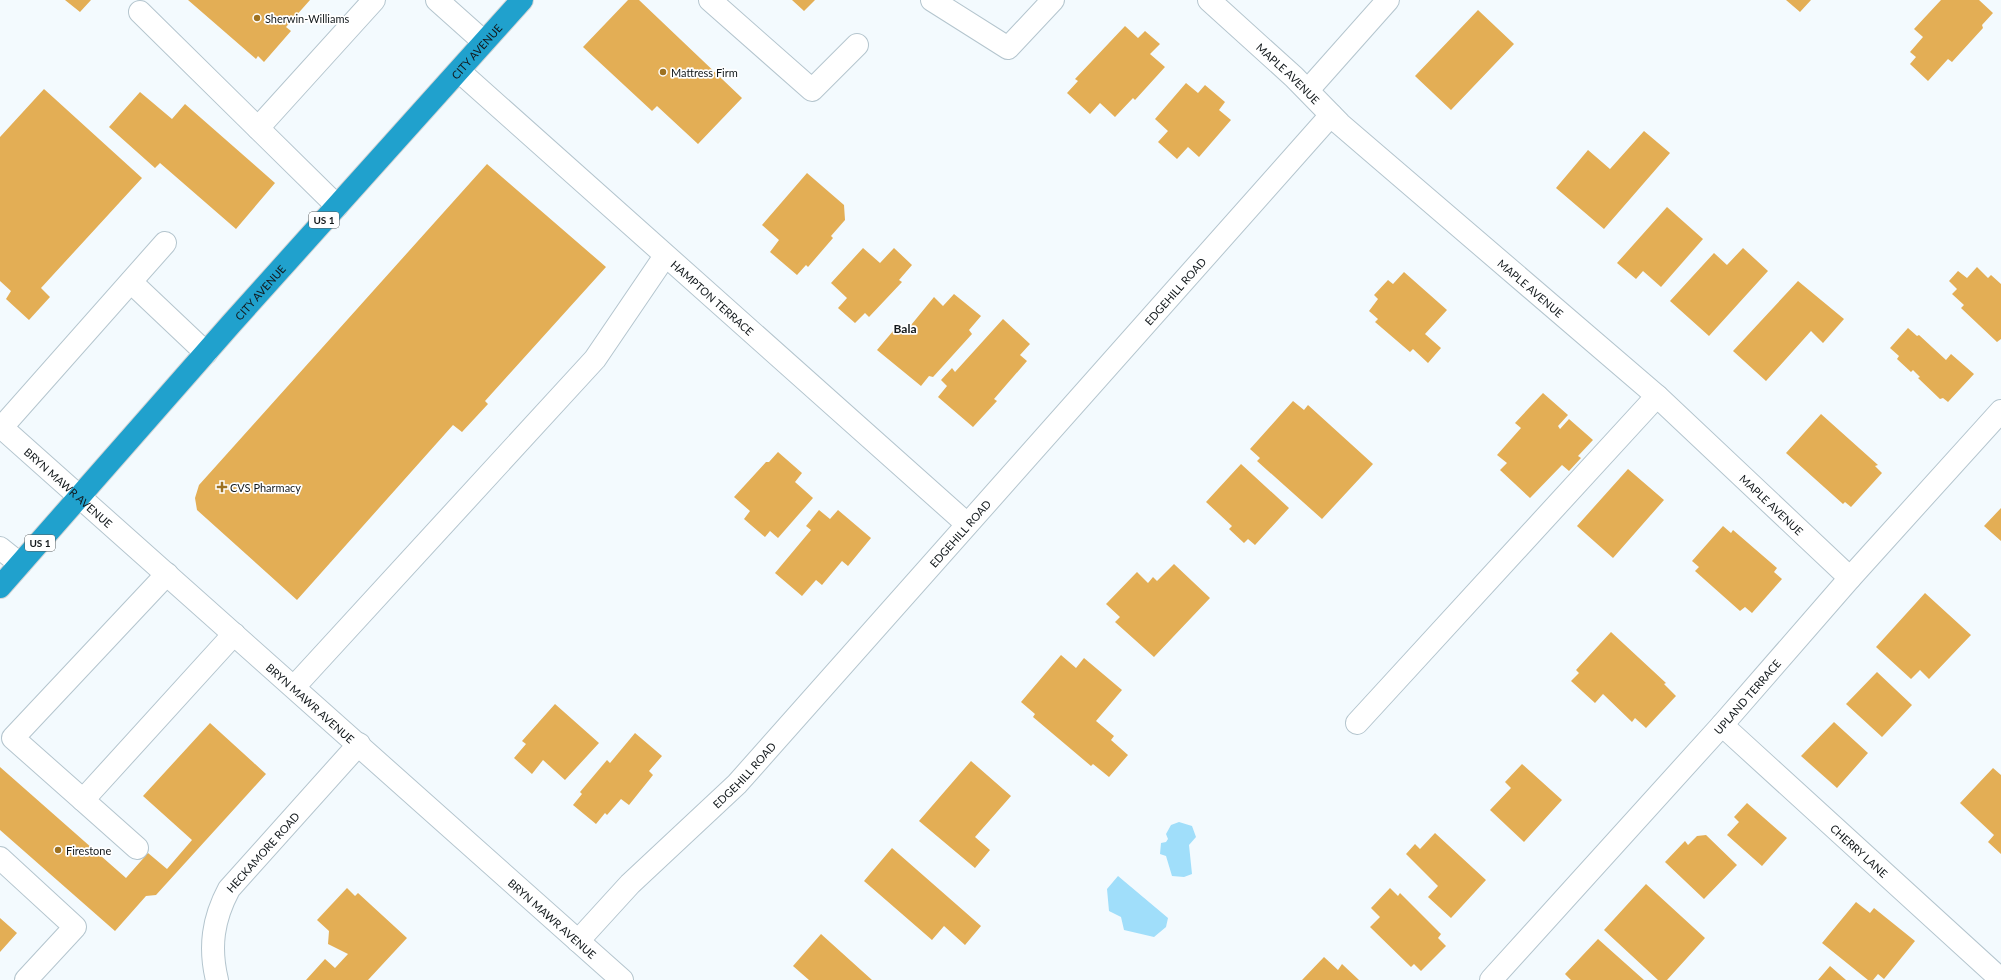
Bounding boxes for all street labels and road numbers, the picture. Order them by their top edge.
street label: CITY AVENUE [448,21,504,81]
street label: MAPLE AVENUE [1254,40,1323,106]
road number: US 1 [309,212,339,228]
street label: EDGEHILL ROAD [1141,255,1208,327]
street label: MAPLE AVENUE [1495,256,1566,320]
street label: HAMPTON TERRACE [669,257,757,337]
street label: CITY AVENUE [232,262,288,322]
street label: BRYN MAWR AVENUE [22,445,115,530]
street label: MAPLE AVENUE [1737,471,1806,537]
street label: EDGEHILL ROAD [926,497,993,570]
road number: US 1 [25,535,55,551]
street label: UPLAND TERRACE [1711,656,1783,736]
street label: BRYN MAWR AVENUE [264,660,357,745]
street label: EDGEHILL ROAD [710,739,778,810]
street label: HECKAMORE ROAD [223,809,302,895]
street label: CHERRY LANE [1828,821,1891,880]
street label: BRYN MAWR AVENUE [506,876,599,961]

